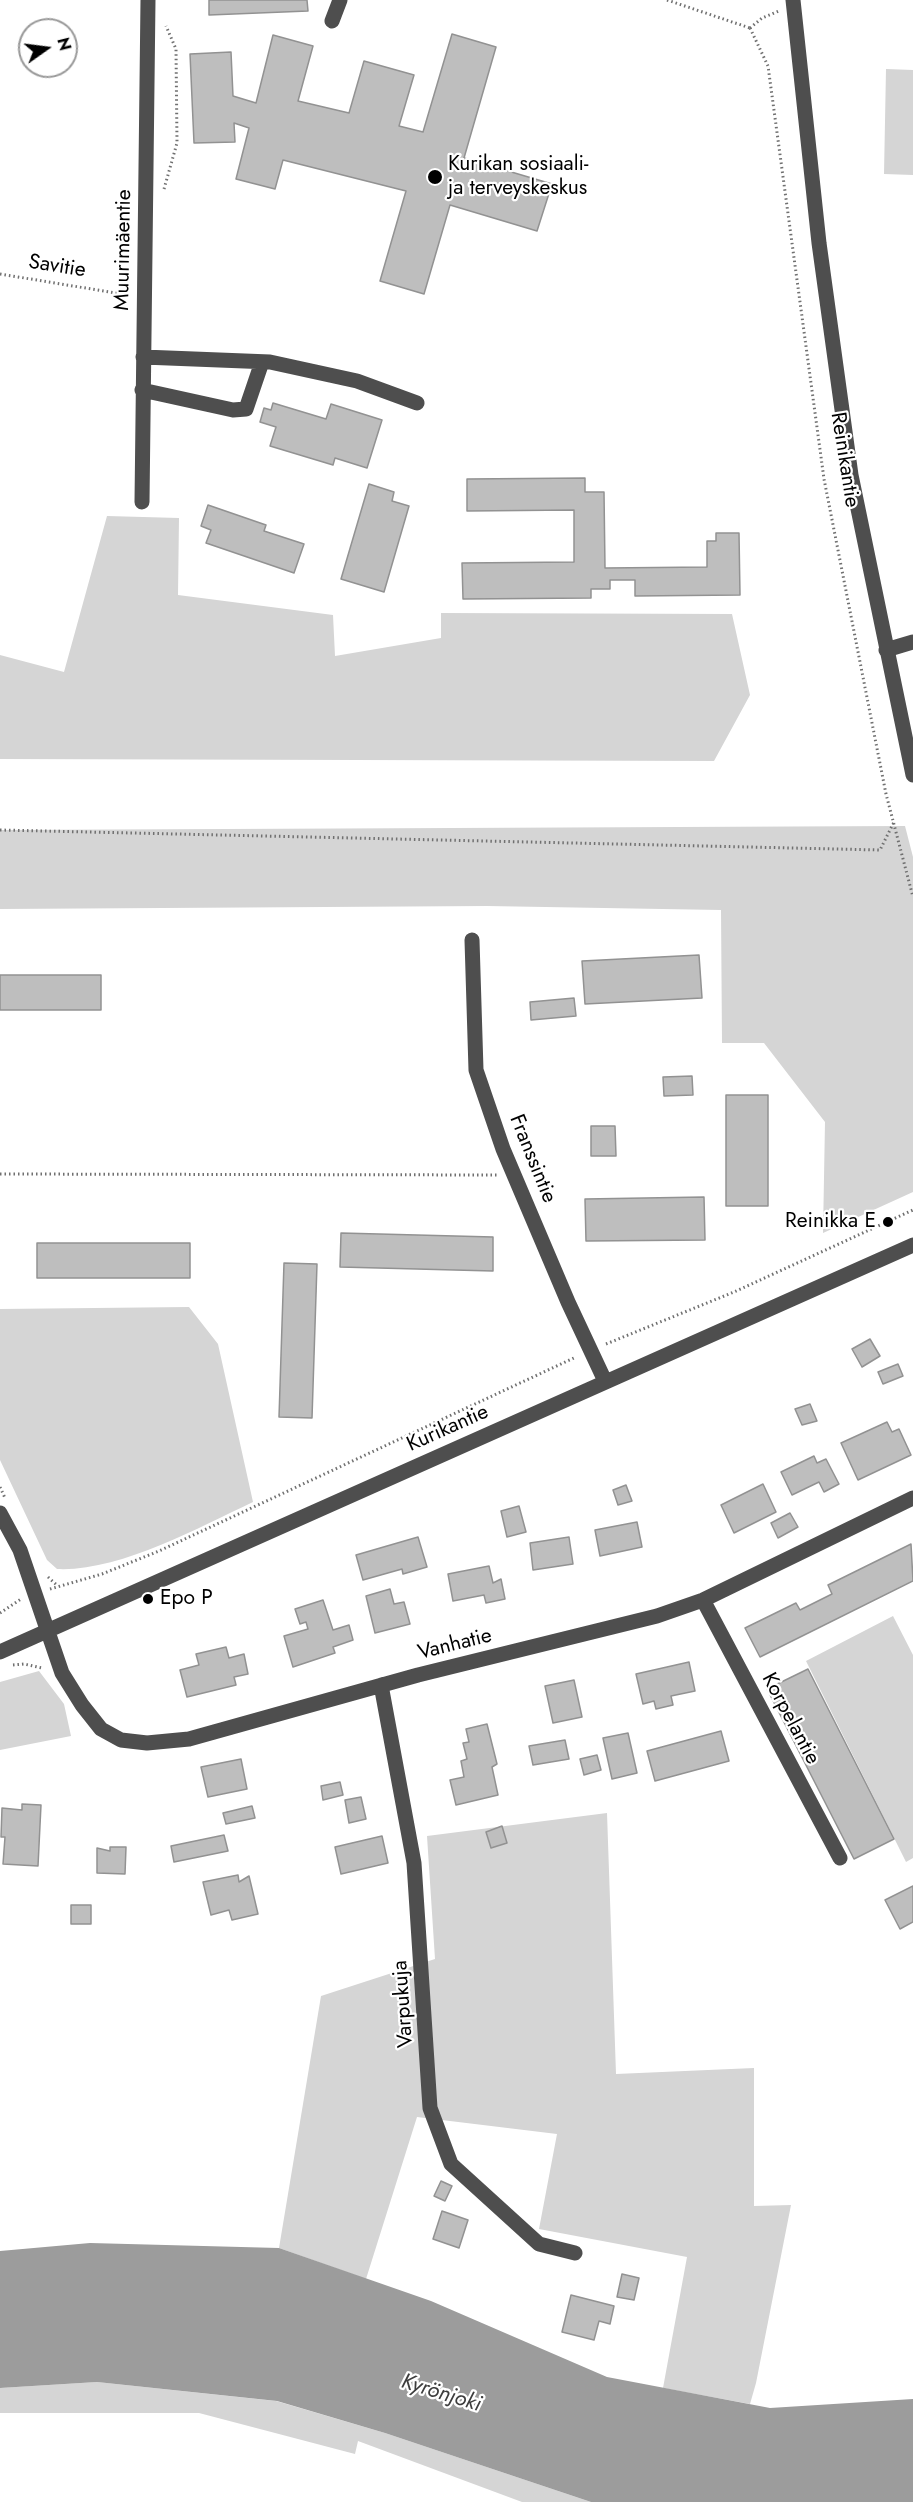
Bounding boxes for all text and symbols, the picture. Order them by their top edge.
north arrow [18,18,78,78]
text: N [51,35,77,53]
place label: Kurikan sosiaali- ja terveyskeskus [448,152,588,202]
marker: Kurikan sosiaali- ja terveyskeskus [426,168,444,186]
street label: Muurimäentie [110,189,138,311]
street label: Savitie [27,250,87,284]
street label: Reinikantie [824,411,864,509]
street label: Franssintie [503,1111,561,1207]
place label: Reinikka E [785,1209,876,1235]
marker: Reinikka E [881,1215,895,1229]
street label: Kurikantie [403,1400,493,1458]
place label: Epo P [160,1586,213,1612]
marker: Epo P [141,1592,155,1606]
street label: Vanhatie [415,1624,495,1666]
street label: Korpelantie [755,1669,825,1769]
street label: Varpukuja [388,1959,420,2049]
water label: Kyrönjoki [398,2369,484,2419]

